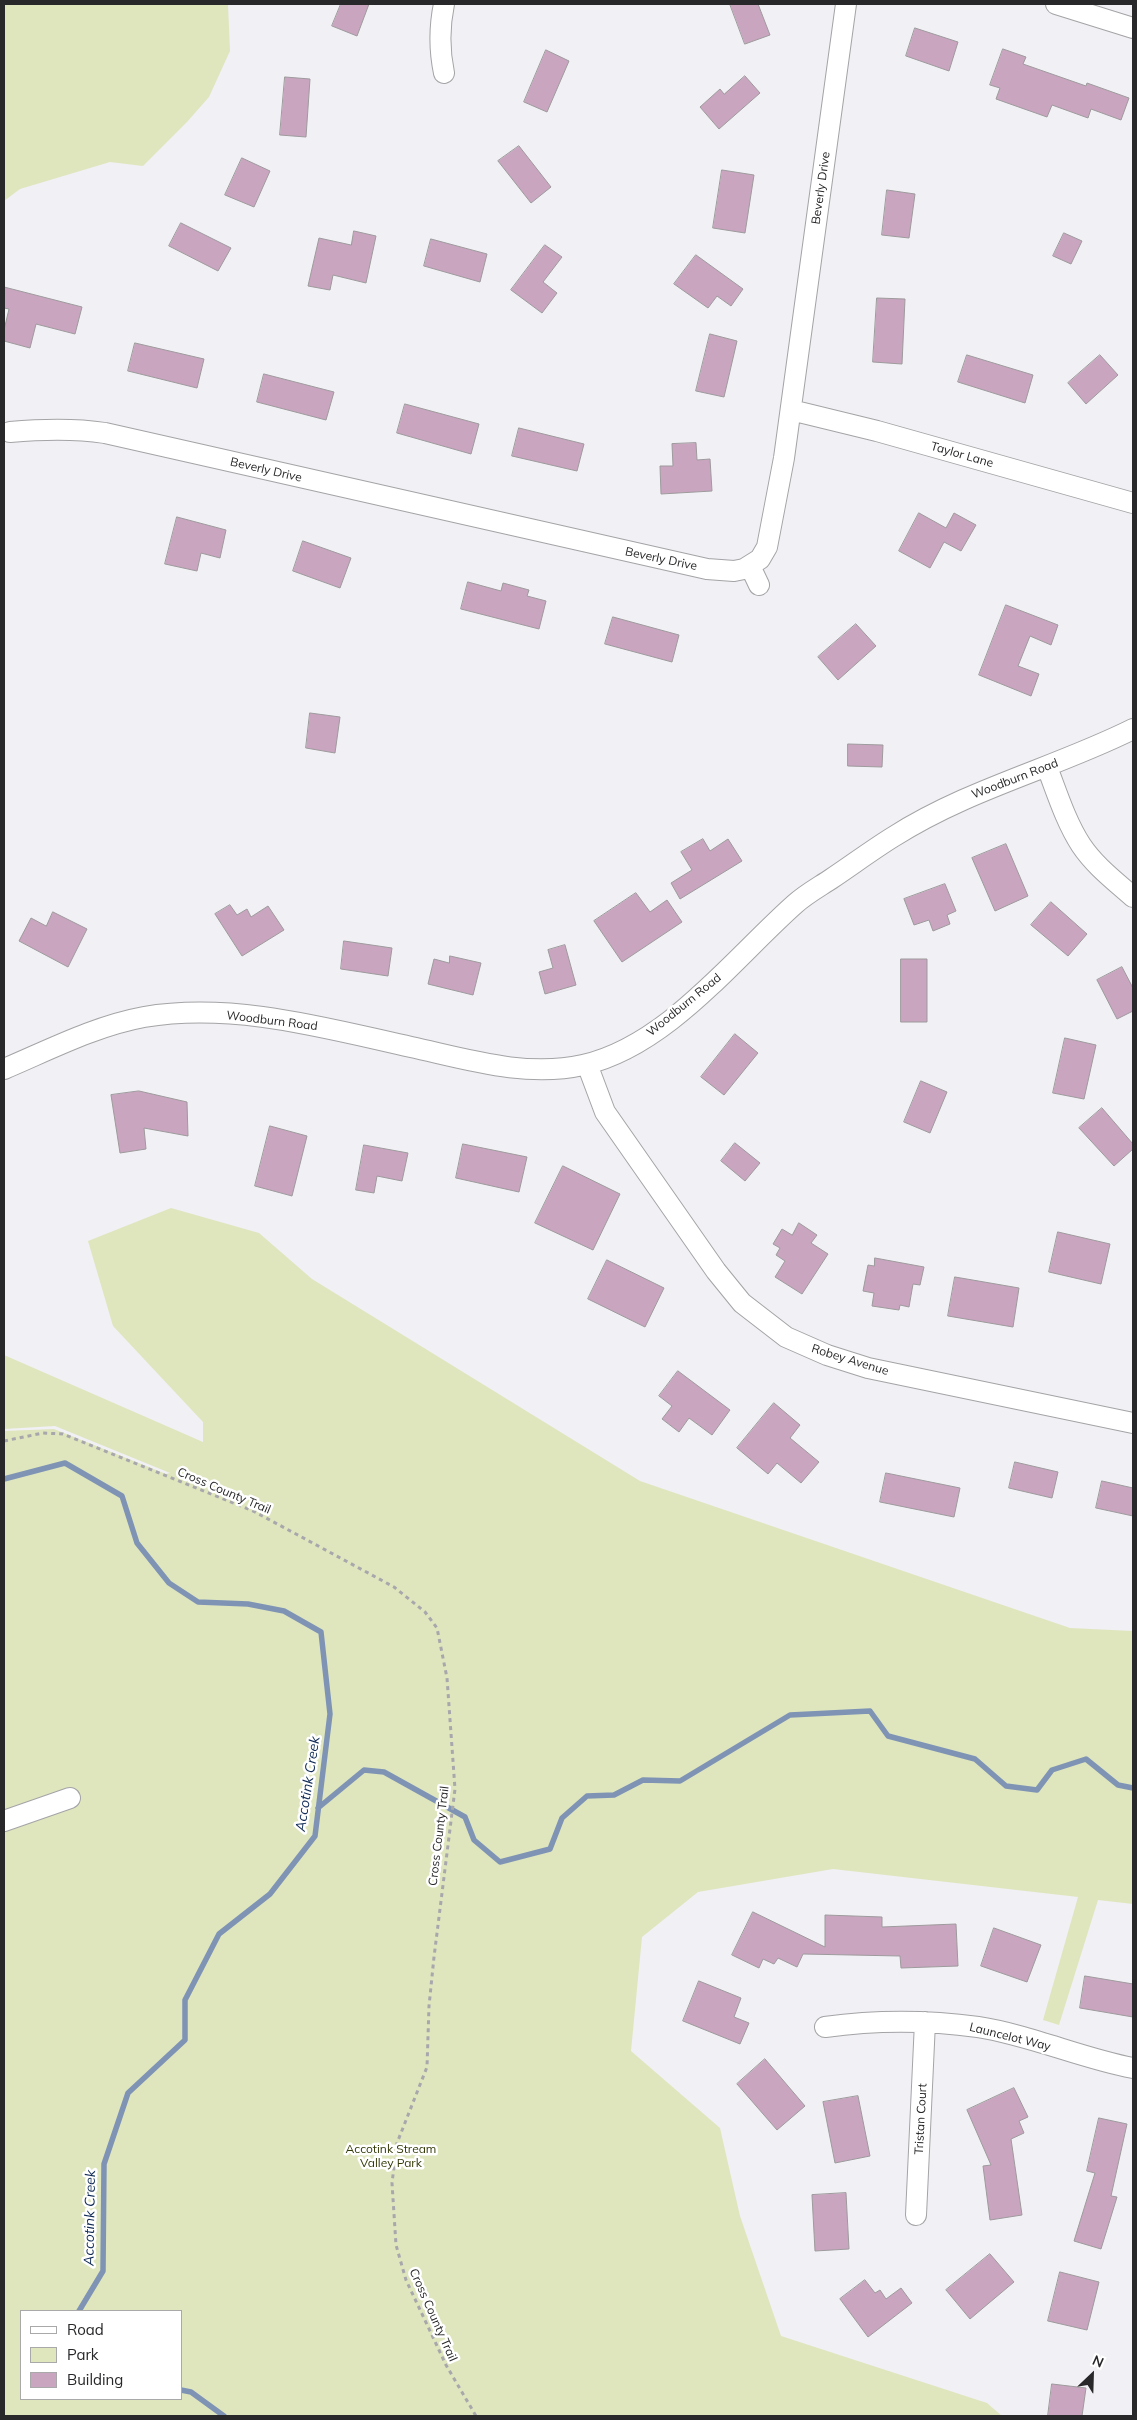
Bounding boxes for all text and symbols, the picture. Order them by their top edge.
street label: Beverly Drive [809,151,833,225]
street label: Taylor Lane [929,439,995,471]
street label: Beverly Drive [229,455,303,485]
street label: Beverly Drive [624,544,698,574]
street label: Woodburn Road [970,756,1060,802]
street label: Woodburn Road [644,971,724,1039]
street label: Woodburn Road [226,1008,318,1034]
street label: Robey Avenue [810,1341,890,1379]
street label: Cross County Trail [175,1465,273,1517]
water label: Accotink Creek [292,1735,324,1833]
street label: Cross County Trail [426,1785,452,1887]
street label: Launcelot Way [968,2020,1052,2054]
street label: Tristan Court [912,2083,930,2155]
park label: Accotink Stream Valley Park [346,2142,436,2170]
water label: Accotink Creek [81,2170,99,2266]
street label: Cross County Trail [406,2266,460,2364]
legend [20,2310,182,2400]
text: Road [67,2320,104,2339]
text: Park [67,2345,99,2364]
north arrow [1067,2350,1117,2400]
text: N [1090,2351,1107,2372]
text: Building [67,2370,123,2389]

